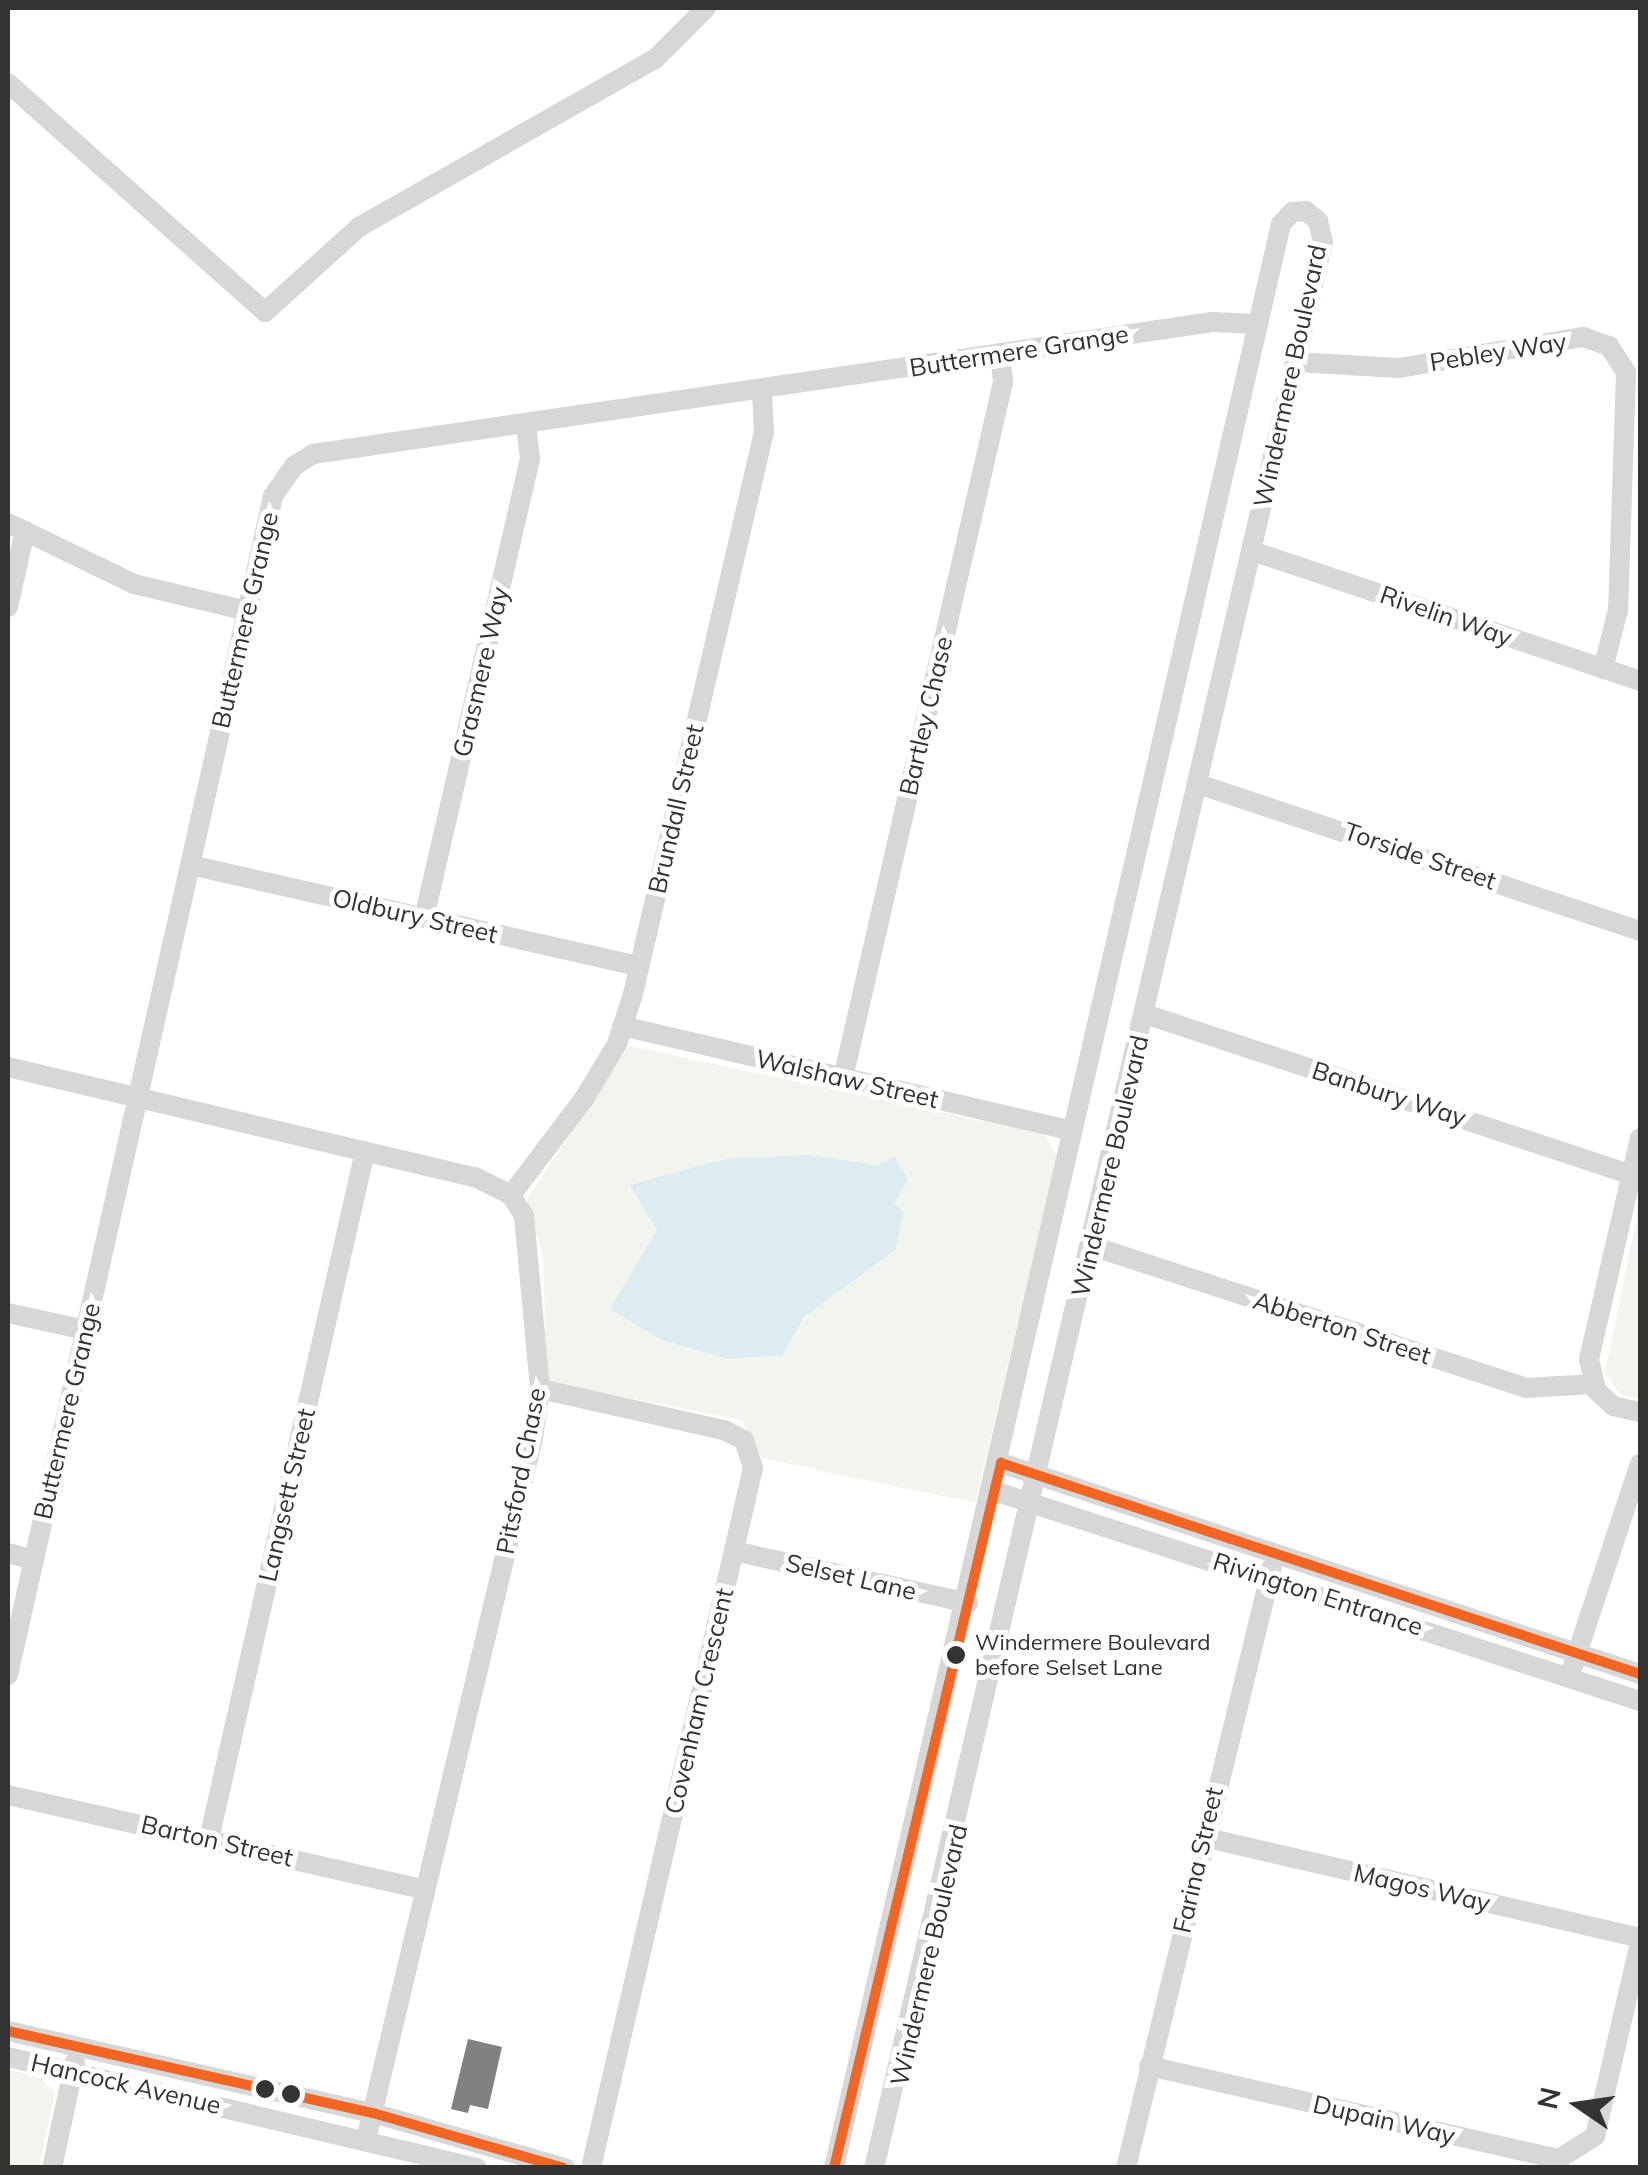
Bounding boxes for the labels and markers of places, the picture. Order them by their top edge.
place label: Windermere Boulevard before Selset Lane [975,1629,1211,1680]
marker: Windermere Boulevard before Selset Lane [946,1645,966,1665]
unlabelled marker [255,2079,275,2099]
unlabelled marker [281,2084,301,2104]

